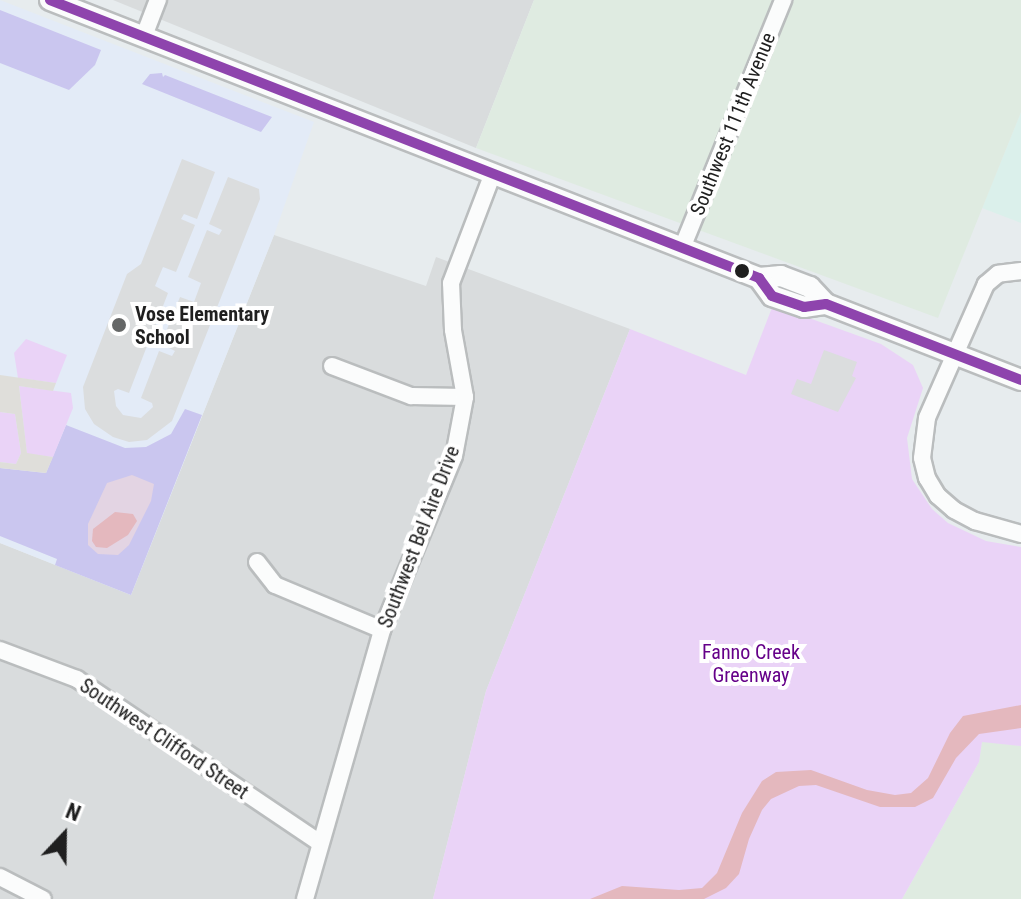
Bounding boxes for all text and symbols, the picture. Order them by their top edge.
street label: Southwest 111th Avenue [685,29,781,219]
unlabelled marker [734,263,750,279]
place label: Vose Elementary School [135,302,269,349]
marker: Vose Elementary School [110,316,128,334]
street label: Southwest Bel Aire Drive [373,443,465,631]
park label: Fanno Creek Greenway [702,640,800,687]
street label: Southwest Clifford Street [75,674,253,804]
north arrow [24,795,104,875]
text: N [62,798,84,826]

